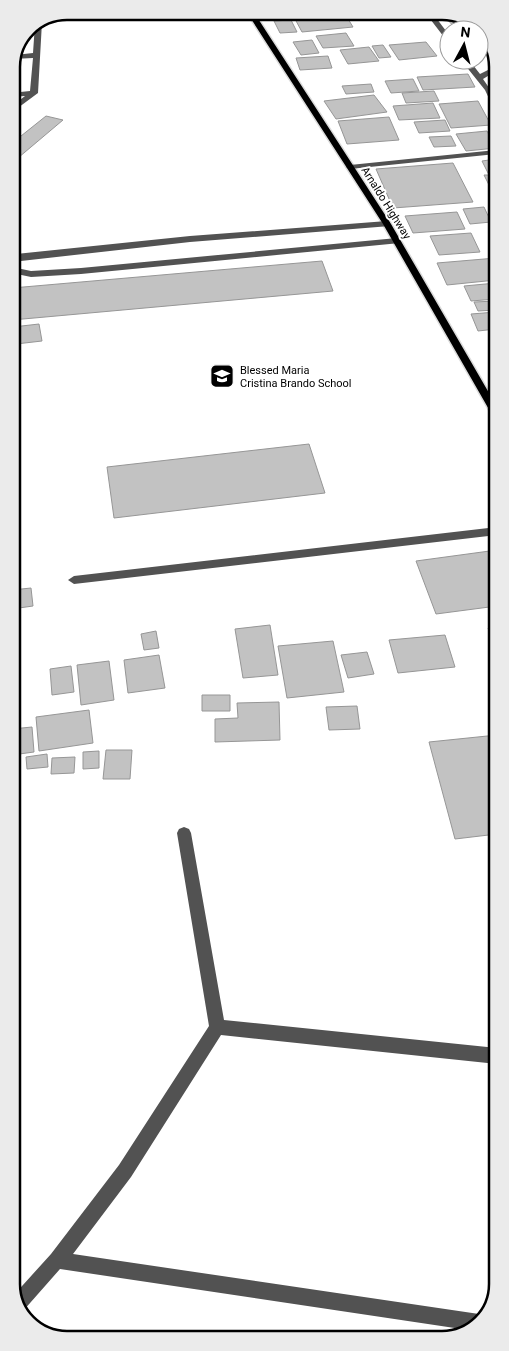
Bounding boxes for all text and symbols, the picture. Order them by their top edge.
north arrow [439,20,489,70]
text: N [460,24,471,41]
street label: Arnaldo Highway [359,164,414,242]
school or university icon: Blessed Maria Cristina Brando School [209,363,235,389]
place label: Blessed Maria Cristina Brando School [240,364,352,390]

